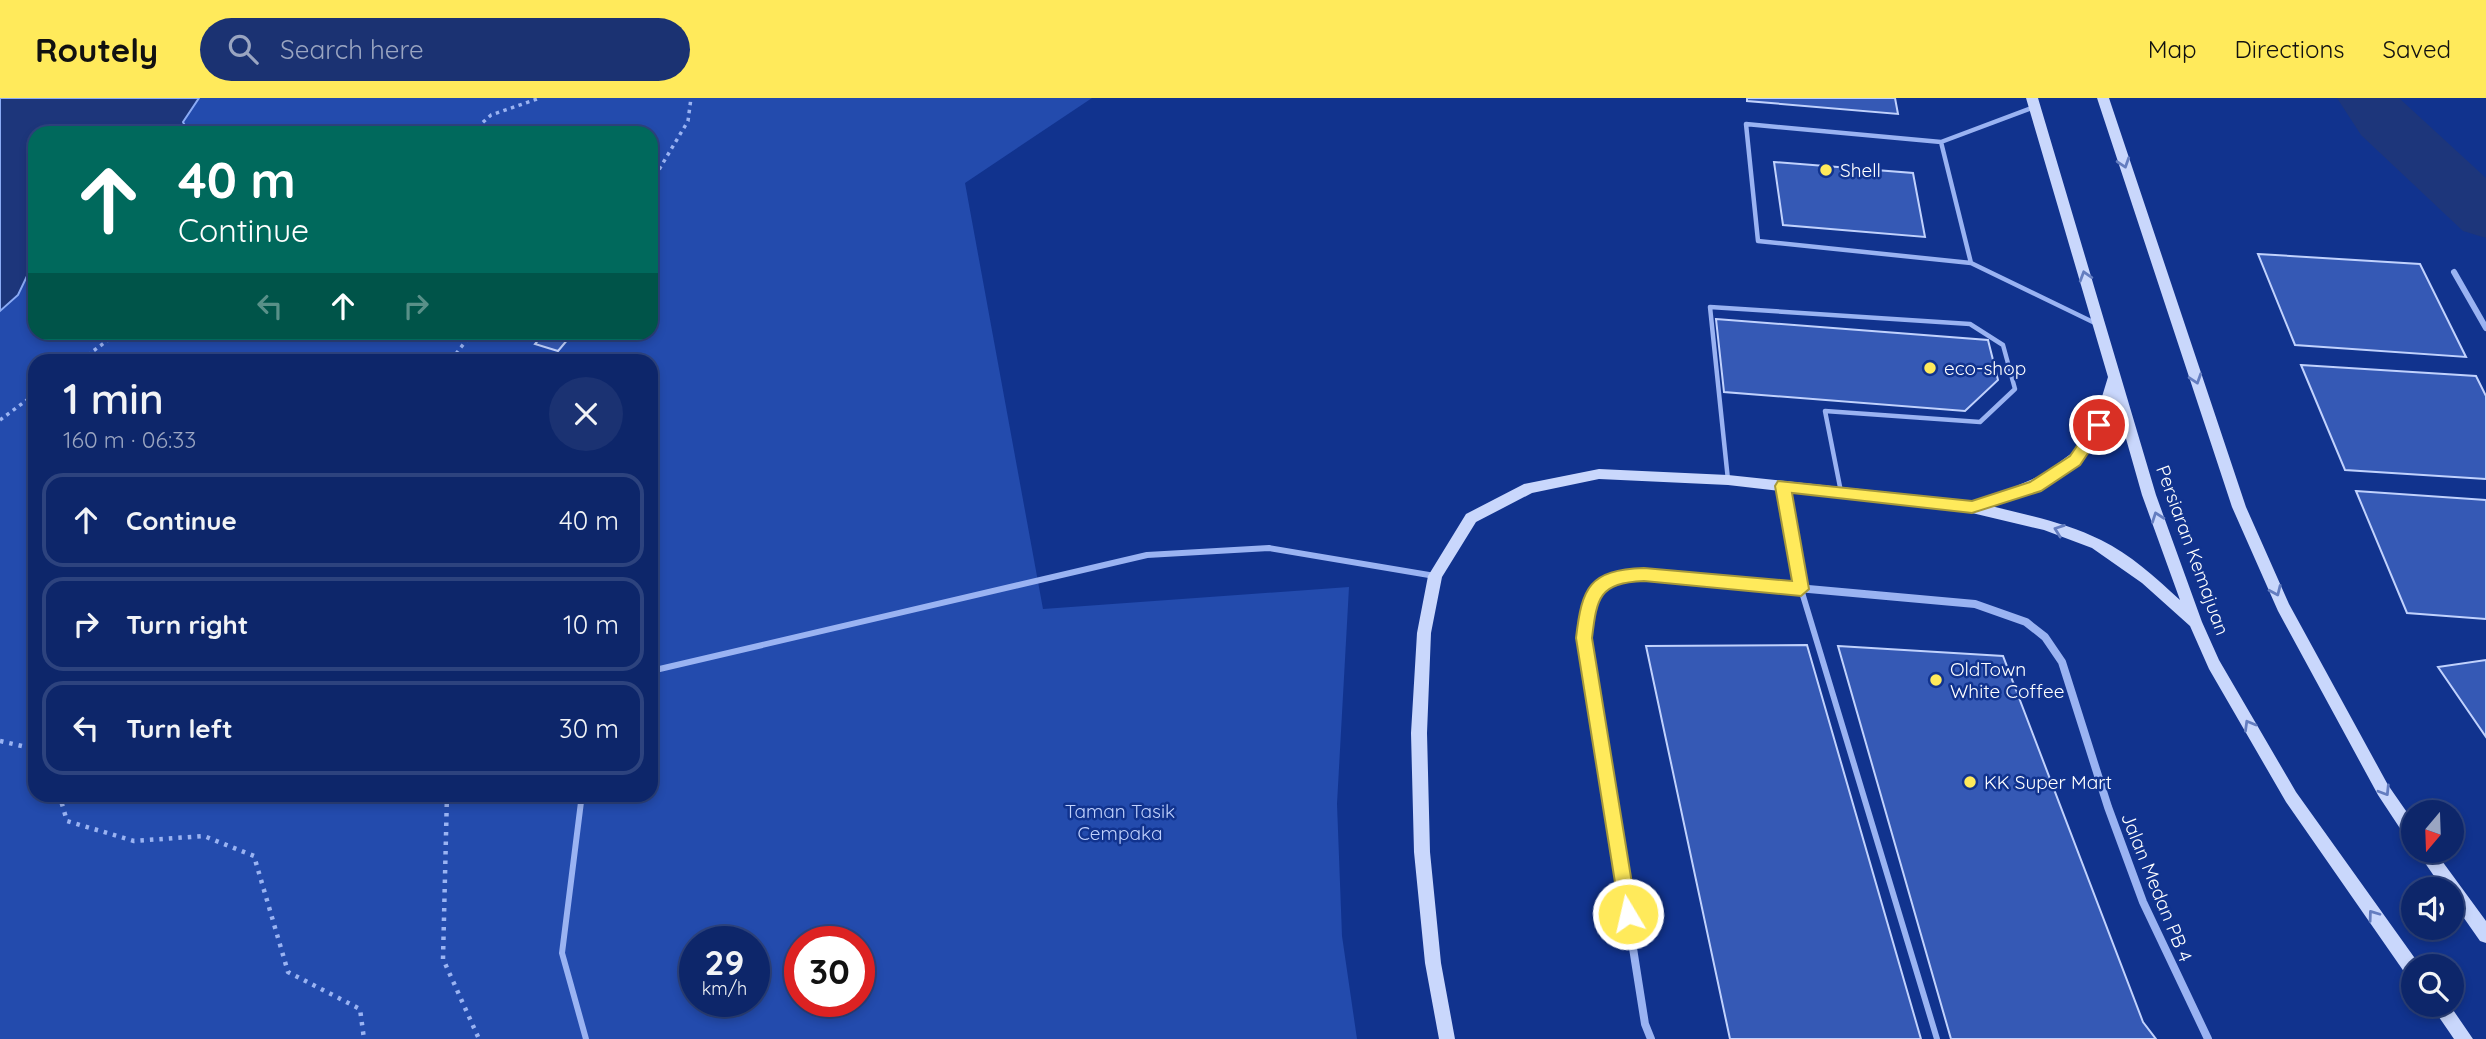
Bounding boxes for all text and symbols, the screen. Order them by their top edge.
search box [200,18,690,81]
text: Routely [35,29,158,70]
icon: search [224,30,262,68]
text: Search here [280,33,424,66]
text: Map [2148,34,2197,64]
text: Directions [2235,34,2345,64]
text: Saved [2383,34,2451,64]
text: 40 m [178,149,296,210]
icon: ahead [63,154,154,245]
one-way arrow [2116,156,2131,168]
place label: Shell [1840,158,1881,182]
marker: Shell [1818,162,1834,178]
text: Continue [178,210,309,250]
one-way arrow [2078,270,2093,282]
icon: left [251,287,289,325]
icon: ahead [324,287,362,325]
icon: right [397,287,435,325]
place label: eco-shop [1944,356,2026,380]
marker: eco-shop [1922,360,1938,376]
text: 1 min [63,372,164,425]
one-way arrow [2188,372,2202,384]
button: close [549,377,623,451]
pin [2069,395,2129,455]
icon: arrive [2080,406,2118,444]
text: 160 m · 06:33 [63,425,196,454]
street label: Persiaran Kemajuan [2151,462,2235,638]
icon: ahead [67,501,105,539]
text: Continue [126,504,237,537]
text: 40 m [559,504,619,537]
one-way arrow [2151,512,2165,524]
one-way arrow [2053,524,2065,538]
one-way arrow [2268,584,2282,597]
icon: right [67,605,105,643]
text: Turn right [126,608,248,641]
text: 10 m [563,608,619,641]
place label: OldTown White Coffee [1950,657,2065,703]
marker: OldTown White Coffee [1928,672,1944,688]
icon: left [67,709,105,747]
text: Turn left [126,712,233,745]
text: 30 m [559,712,619,745]
one-way arrow [2244,719,2257,732]
place label: KK Super Mart [1984,770,2112,794]
marker: KK Super Mart [1962,774,1978,790]
one-way arrow [2376,784,2389,797]
park label: Taman Tasik Cempaka [1065,799,1175,845]
north arrow [2401,800,2464,863]
map controls [2401,800,2464,1017]
street label: Jalan Medan PB 4 [2116,809,2198,965]
position arrow [1591,877,1665,951]
button: sound [2401,877,2464,940]
one-way arrow [2369,910,2381,923]
speed limit sign: 30 [784,926,875,1017]
text: 29 [705,940,744,984]
button: search [2401,954,2464,1017]
text: km/h [702,977,747,1000]

